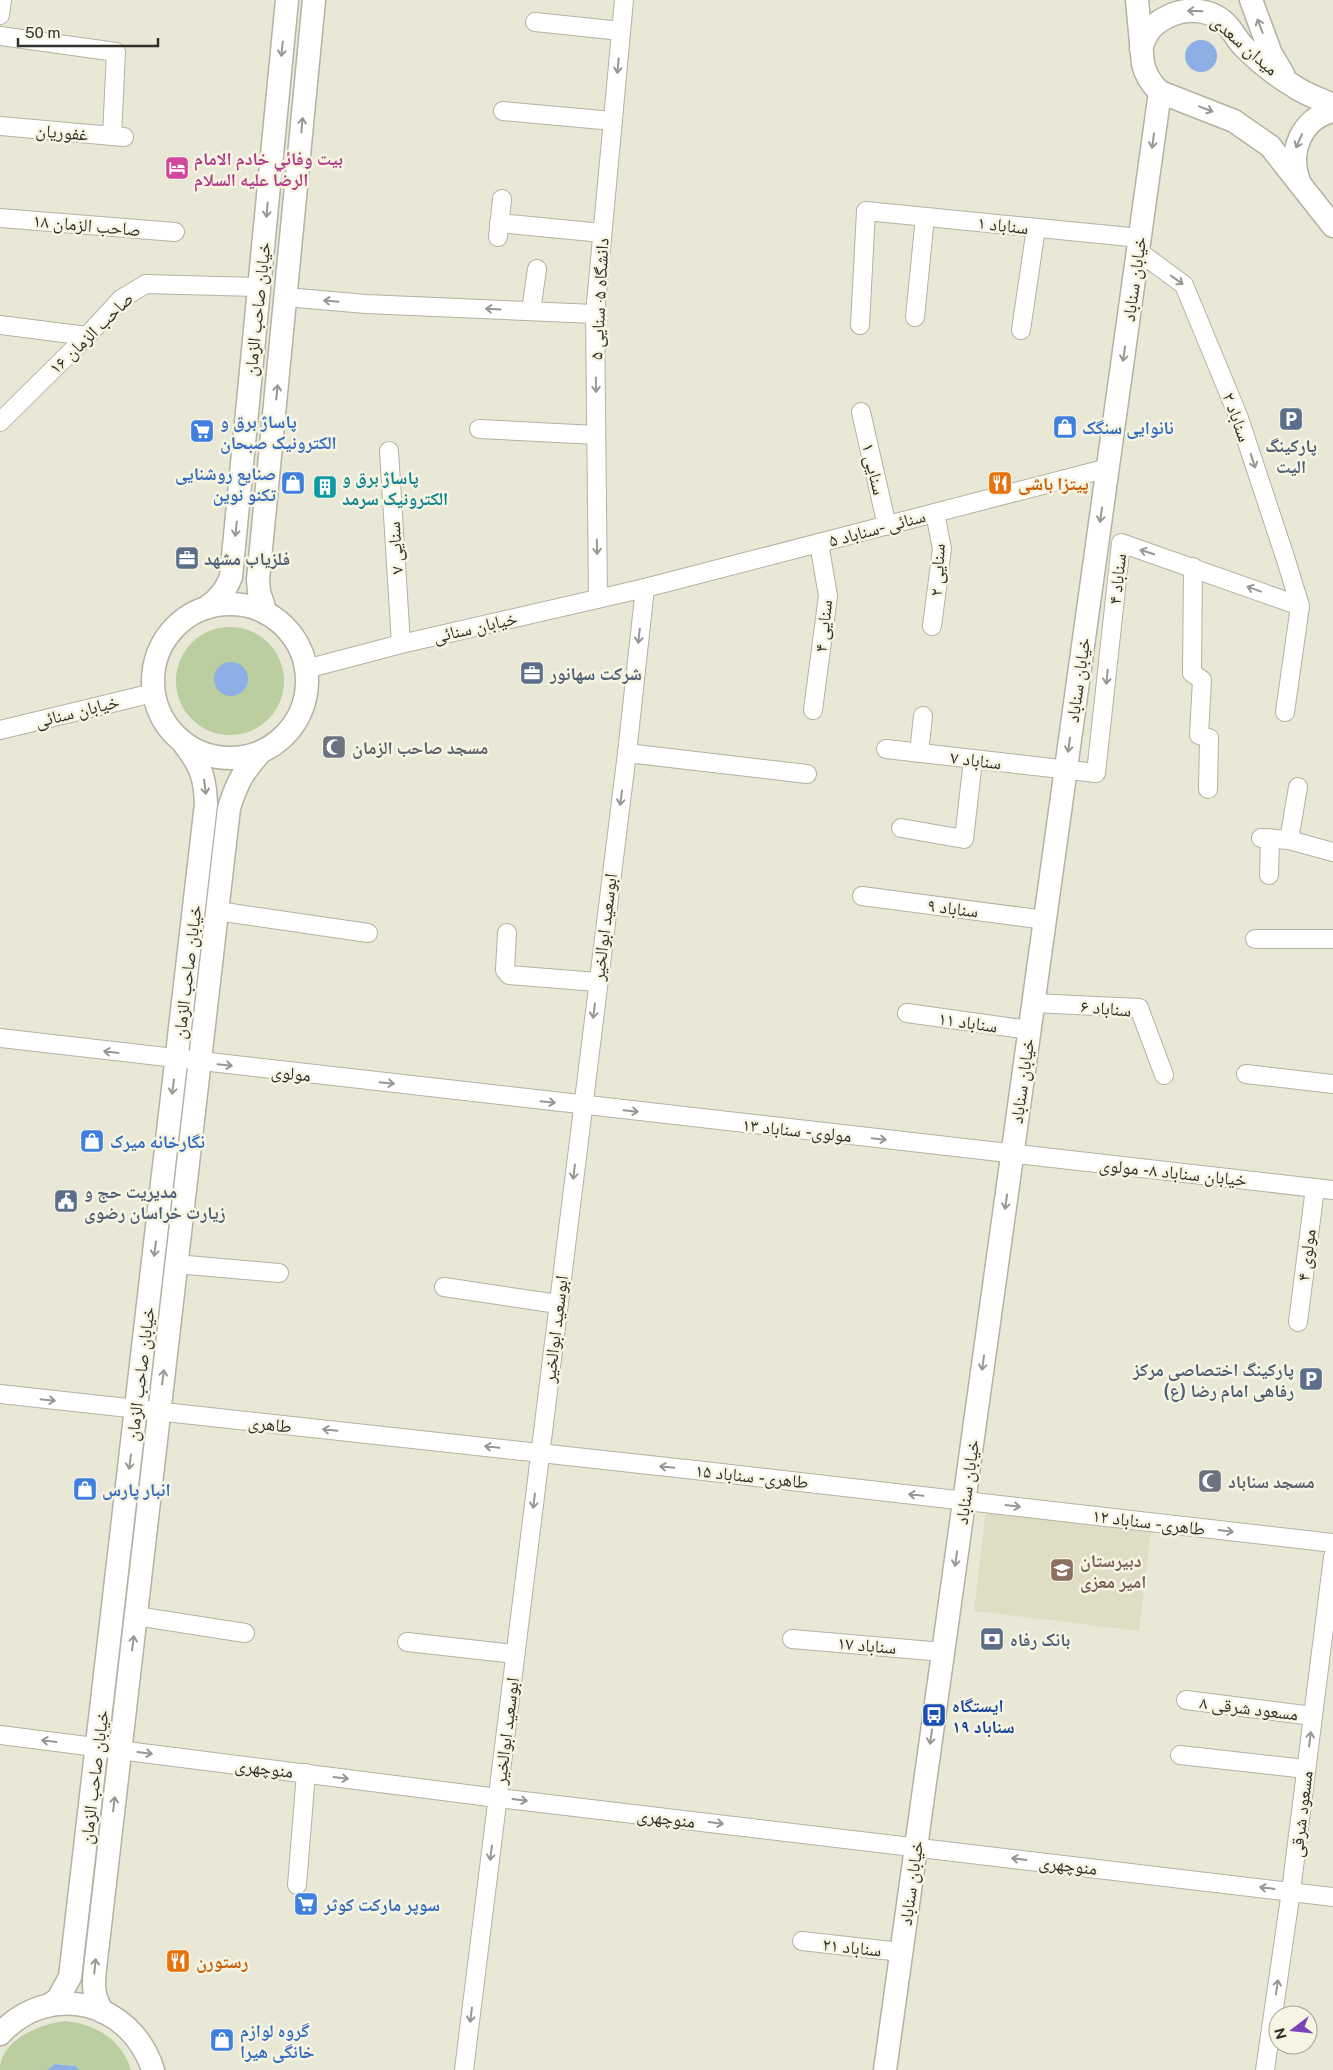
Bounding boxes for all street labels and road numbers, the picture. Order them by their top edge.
street label: میدان سعدی [1207,10,1283,80]
street label: غفوریان [35,119,89,146]
street label: صاحب الزمان ۱۸ [32,210,142,241]
street label: سناباد ۱ [976,212,1029,239]
street label: خیابان سناباد [1118,235,1151,323]
street label: دانشگاه ۵- سنایی ۵ [585,237,614,361]
street label: خیابان صاحب الزمان [240,241,275,377]
street label: صاحب الزمان ۱۶ [45,288,138,379]
street label: سناباد ۲ [1218,389,1256,445]
street label: سنایی ۱ [857,441,890,497]
street label: سنائی -سناباد ۵ [826,505,928,552]
street label: سنایی ۷ [383,521,408,575]
street label: سنایی ۲ [925,543,950,597]
street label: سناباد ۴ [1104,553,1131,606]
street label: سنایی ۴ [810,599,837,653]
street label: خیابان سنائی [431,607,519,648]
street label: خیابان سناباد [1062,636,1095,724]
street label: خیابان سنائی [33,690,121,733]
street label: سناباد ۷ [949,746,1003,774]
street label: ابوسعید ابوالخیر [587,872,622,983]
street label: سناباد ۹ [926,894,980,922]
street label: خیابان صاحب الزمان [168,904,207,1040]
street label: سناباد ۶ [1080,995,1132,1021]
street label: سناباد ۱۱ [937,1007,999,1037]
street label: خیابان سناباد [1006,1037,1039,1125]
street label: مولوی [270,1060,312,1087]
street label: مولوی - سناباد ۱۳ [741,1114,853,1147]
street label: خیابان سناباد ۸ - مولوی [1098,1154,1248,1191]
street label: مولوی ۴ [1292,1228,1321,1282]
street label: ابوسعید ابوالخیر [538,1274,573,1385]
street label: خیابان صاحب الزمان [121,1306,160,1442]
street label: طاهری [247,1411,293,1438]
street label: خیابان سناباد [951,1438,984,1526]
street label: طاهری - سناباد ۱۵ [694,1460,810,1493]
street label: طاهری - سناباد ۱۲ [1091,1505,1207,1540]
street label: سناباد ۱۷ [837,1632,897,1659]
street label: ابوسعید ابوالخیر [489,1676,524,1787]
street label: مسعود شرقی ۸ [1198,1692,1300,1725]
street label: خیابان صاحب الزمان [75,1709,114,1845]
street label: منوچهری [234,1754,294,1783]
street label: مسعود شرقی [1285,1770,1318,1859]
street label: منوچهری [636,1804,696,1833]
street label: خیابان سناباد [895,1839,928,1927]
street label: منوچهری [1038,1851,1098,1880]
street label: سناباد ۲۱ [821,1933,883,1961]

